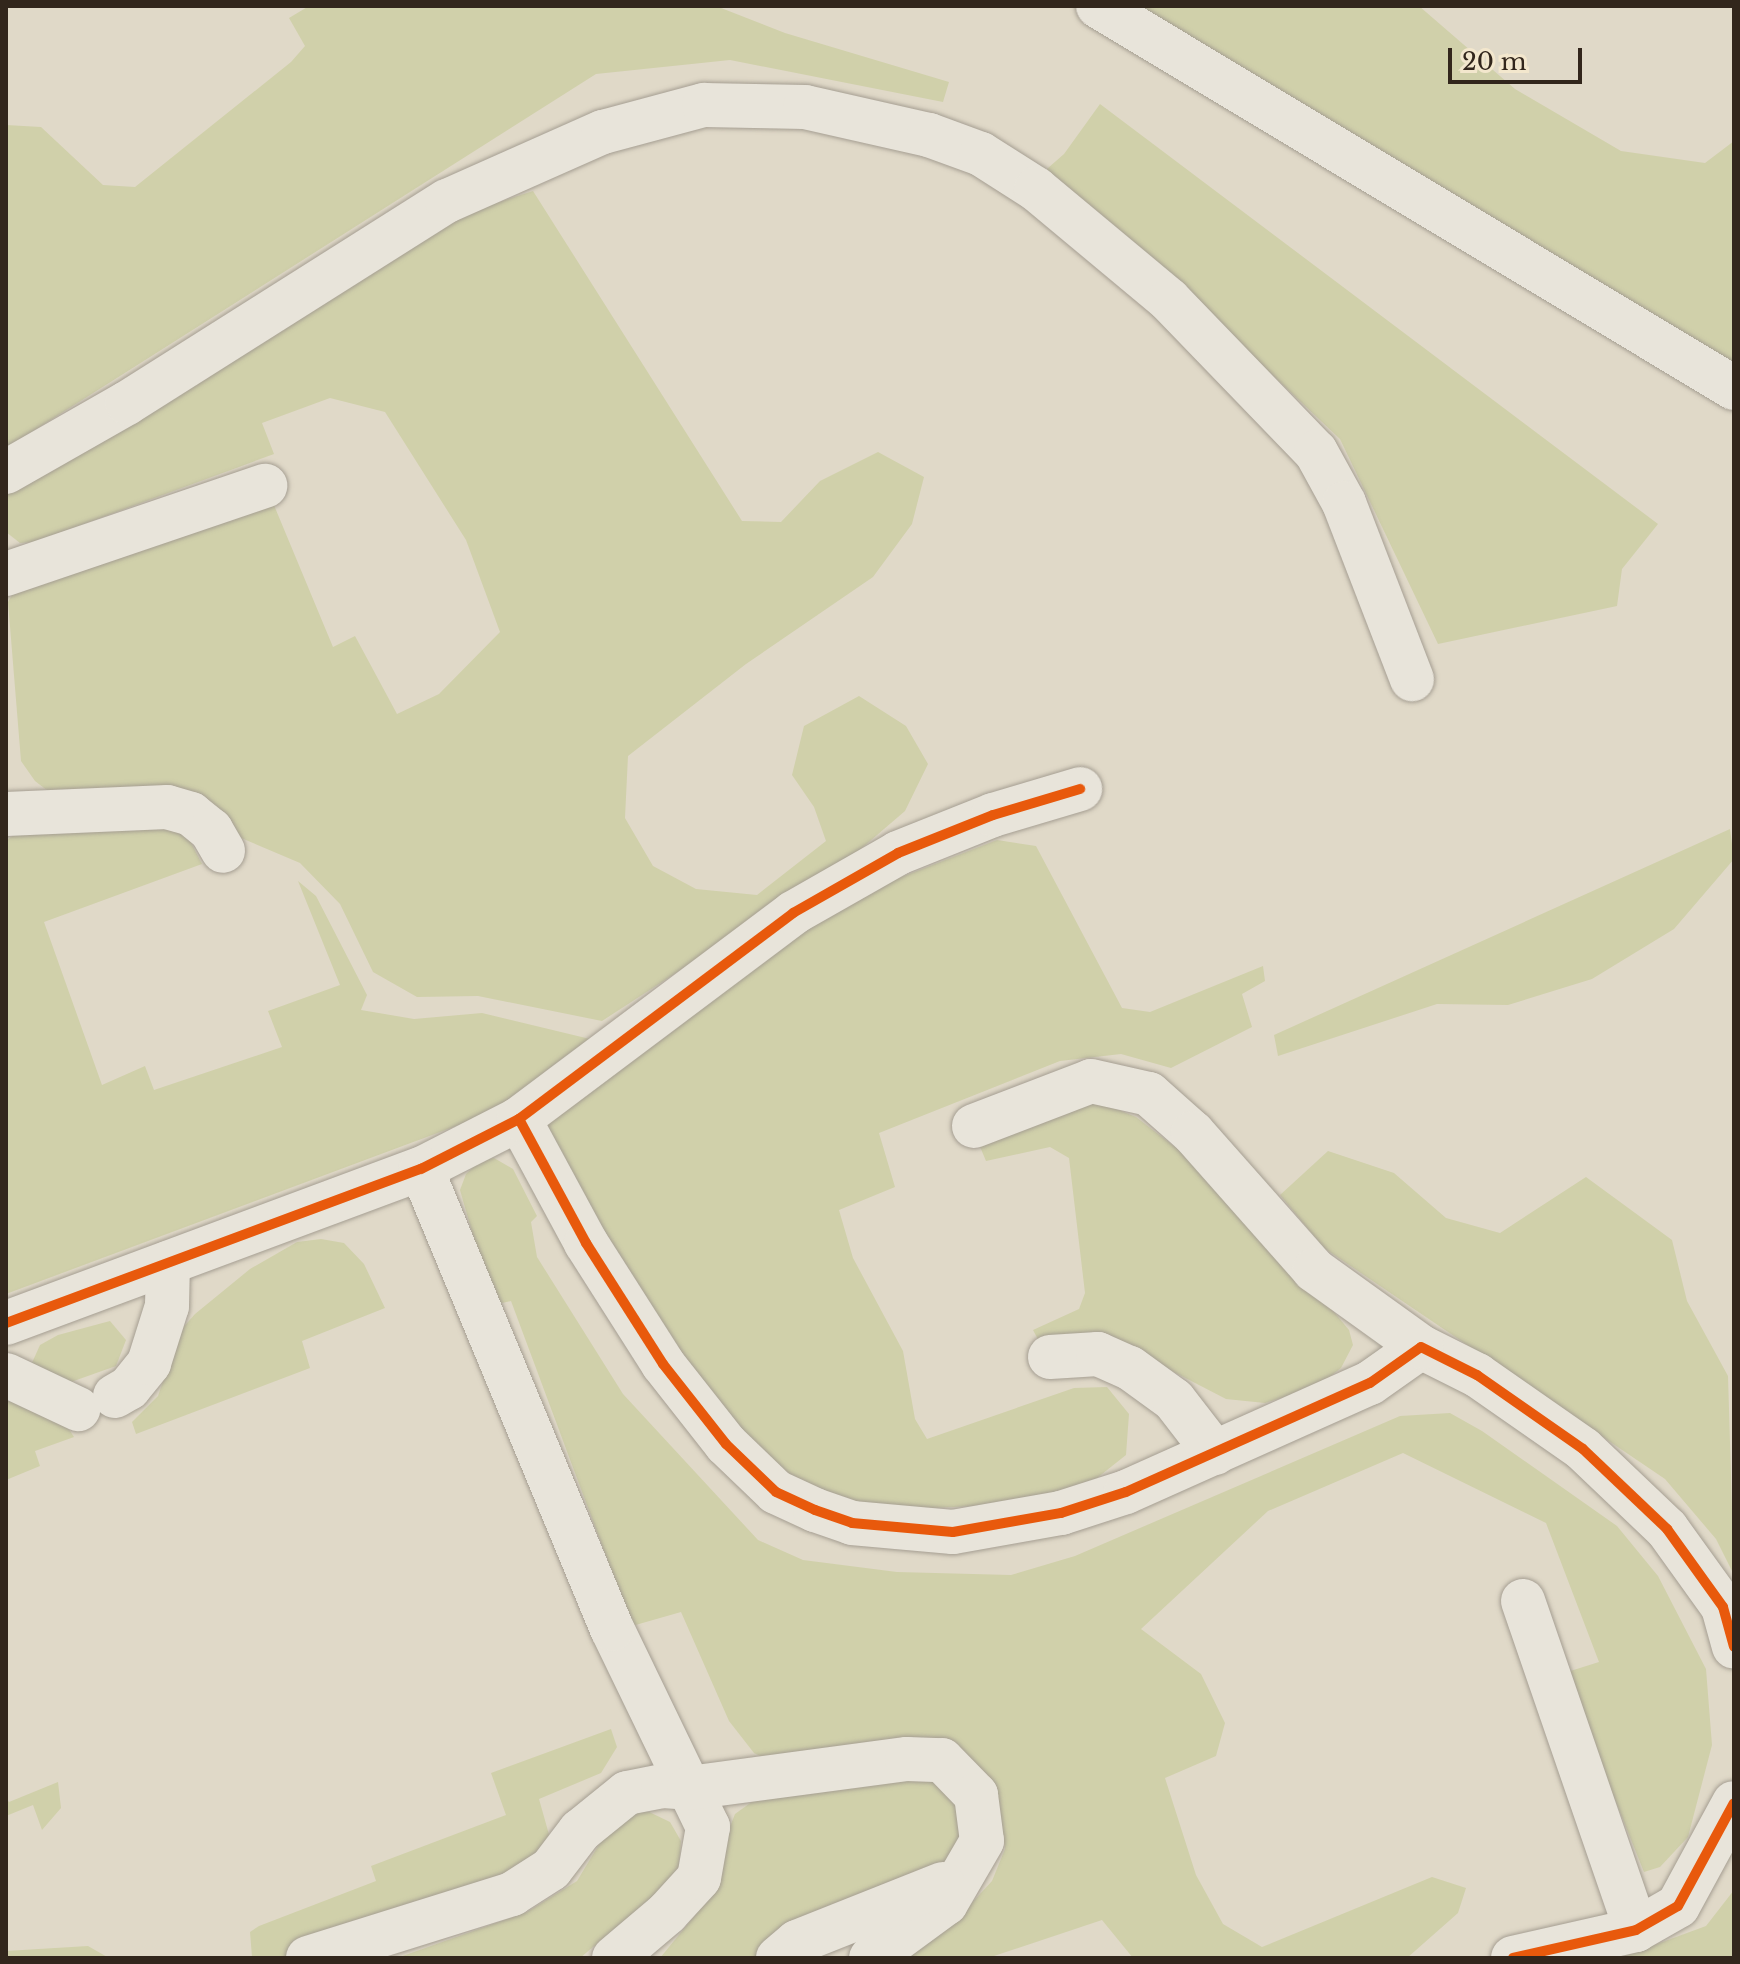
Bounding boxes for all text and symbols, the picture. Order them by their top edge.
scale bar [1452,32,1586,82]
text: 20 m [1462,47,1527,76]

